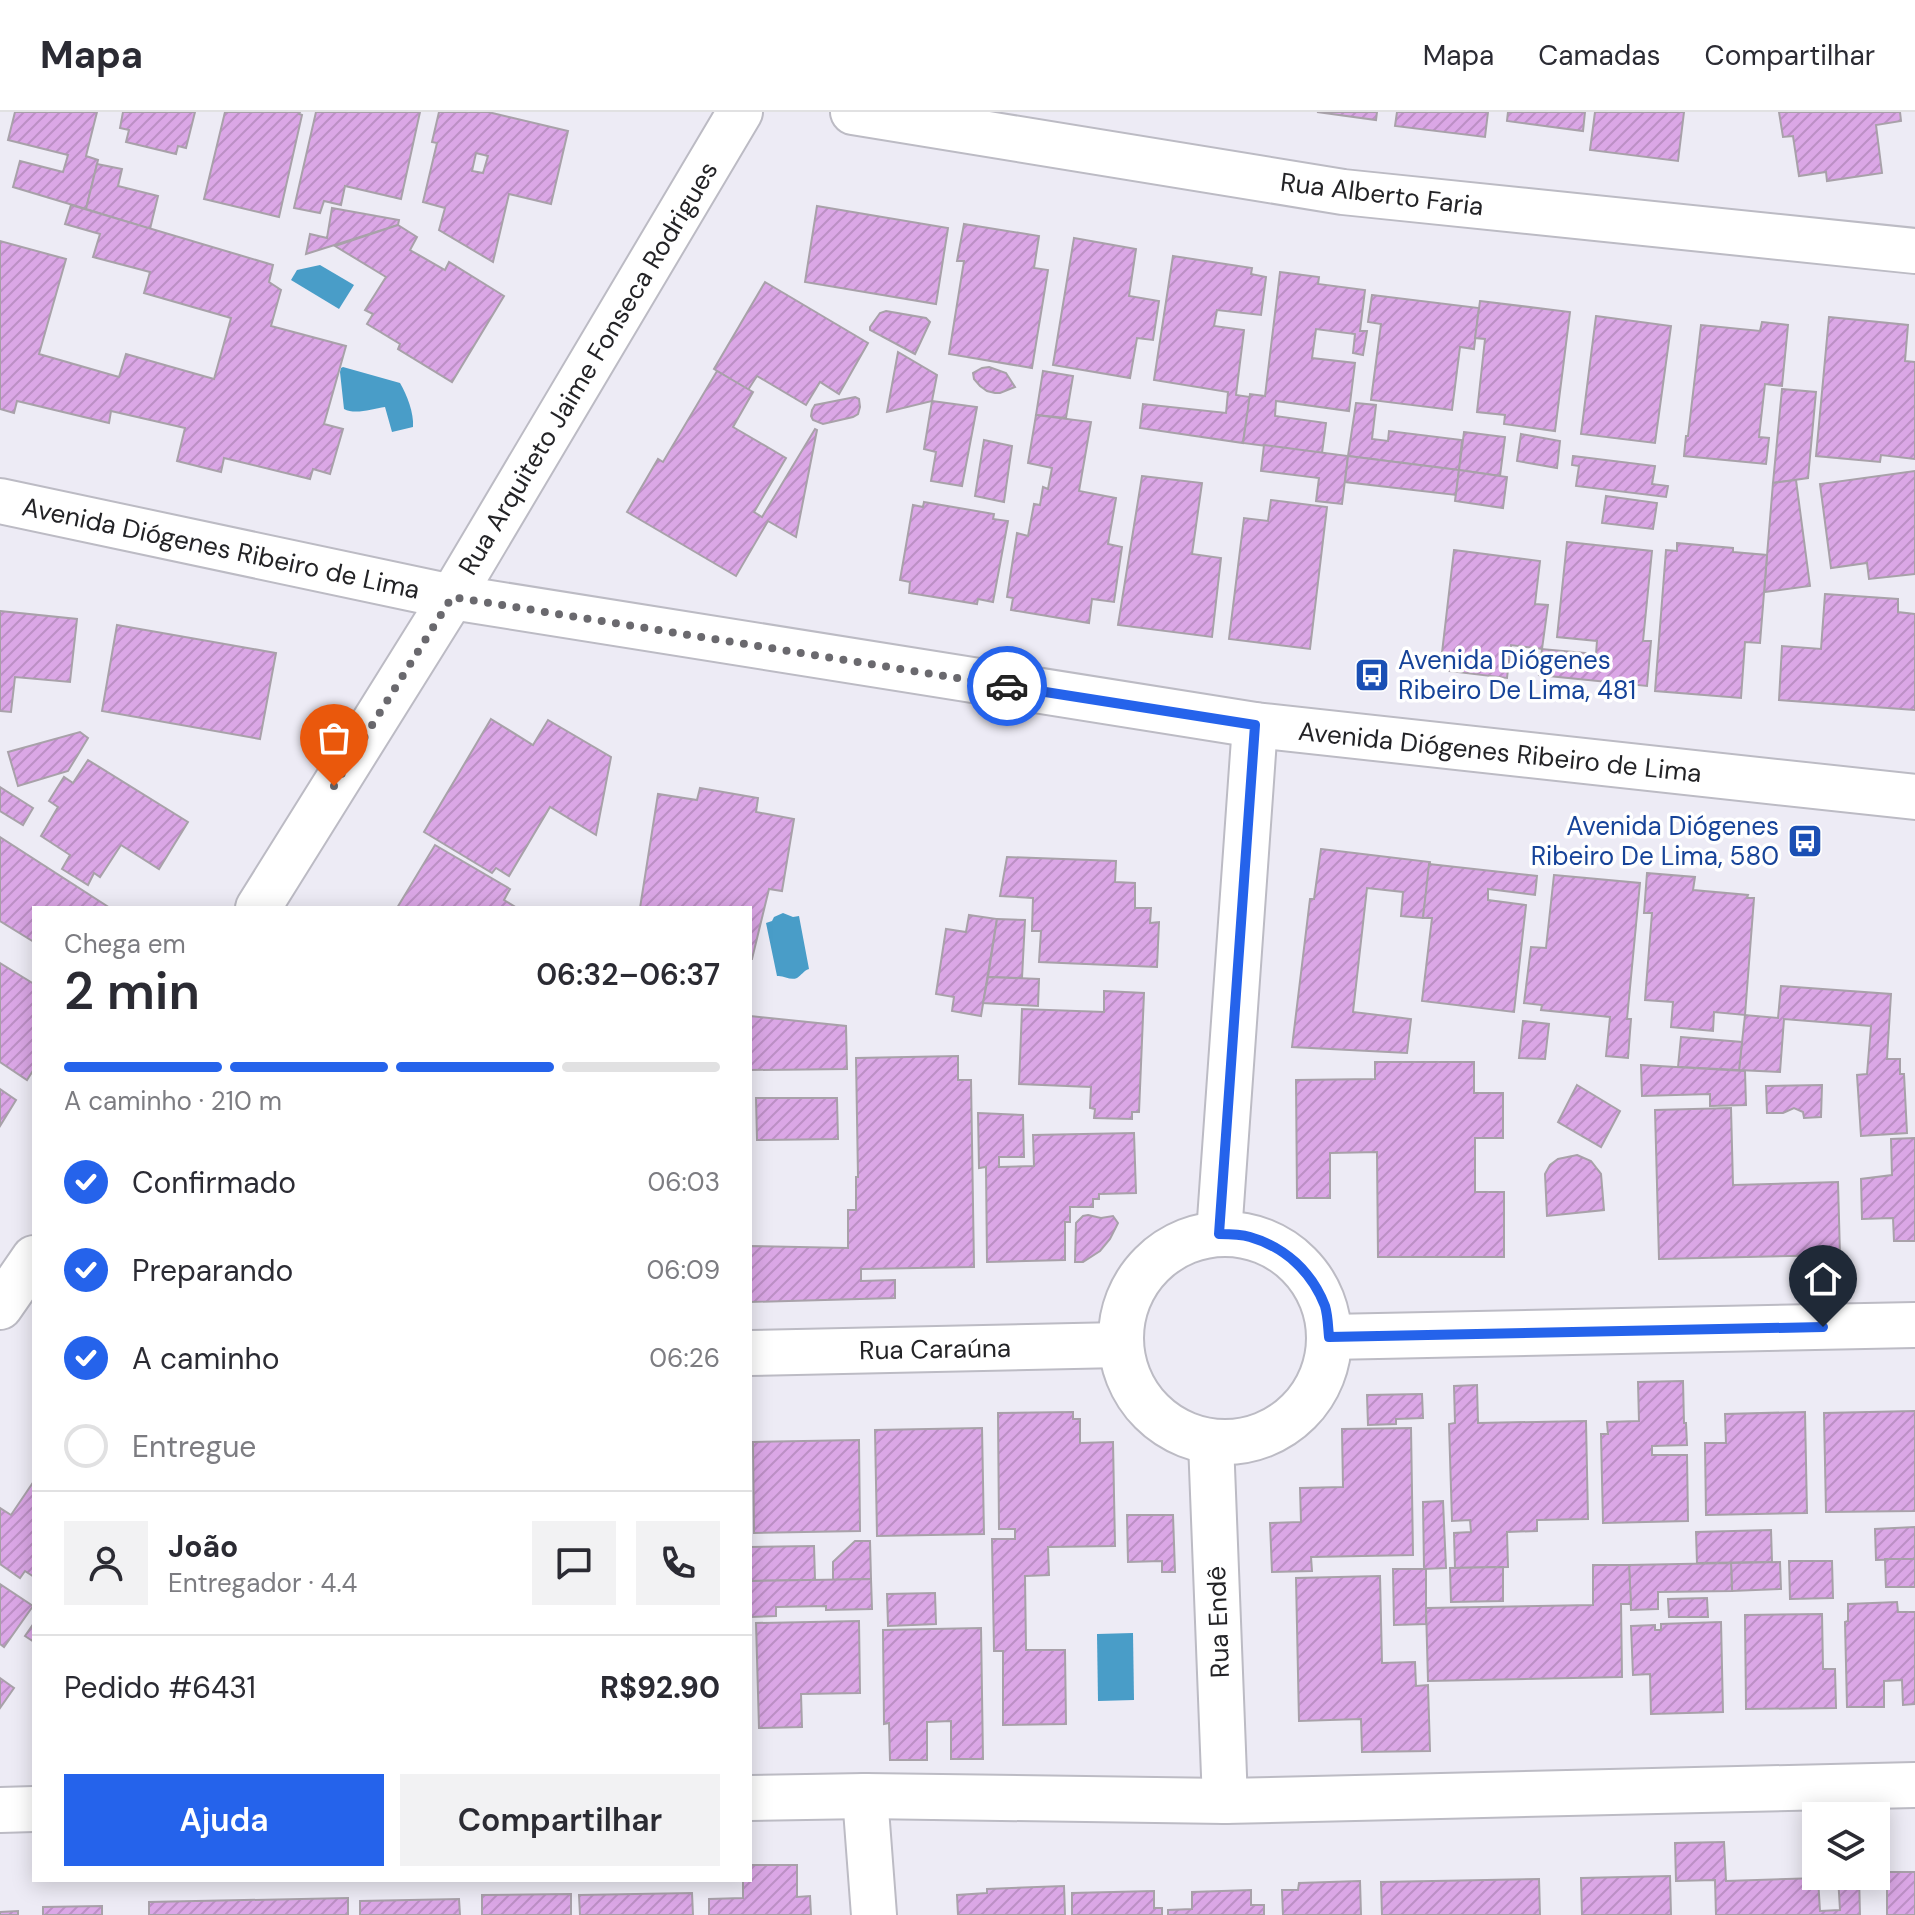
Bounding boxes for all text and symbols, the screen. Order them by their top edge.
text: Mapa [40,30,143,80]
text: Mapa [1423,37,1494,74]
text: Camadas [1538,37,1661,74]
text: Compartilhar [1705,37,1875,74]
street label: Rua Arquiteto Jaime Fonseca Rodrigues [451,155,725,581]
street label: Rua Alberto Faria [1278,165,1486,223]
street label: Avenida Diógenes Ribeiro de Lima [19,489,423,607]
place label: Avenida Diógenes Ribeiro De Lima, 481 [1398,643,1636,707]
courier [967,646,1047,726]
bus stop icon: Avenida Diógenes Ribeiro De Lima, 481 [1353,656,1391,694]
icon: car [985,664,1029,708]
pin [300,704,368,786]
street label: Avenida Diógenes Ribeiro de Lima [1297,714,1703,790]
icon: bag [312,716,356,760]
place label: Avenida Diógenes Ribeiro De Lima, 580 [1531,809,1779,873]
bus stop icon: Avenida Diógenes Ribeiro De Lima, 580 [1786,822,1824,860]
text: Chega em [64,927,186,961]
text: 06:32–06:37 [536,955,720,994]
text: 2 min [64,957,200,1025]
text: A caminho · 210 m [64,1084,282,1118]
icon: check [64,1160,108,1204]
text: Confirmado [132,1163,296,1202]
text: 06:03 [647,1165,720,1199]
pin [1789,1245,1857,1327]
icon: check [64,1248,108,1292]
text: Preparando [132,1251,293,1290]
text: 06:09 [647,1253,720,1287]
icon: home [1801,1257,1845,1301]
street label: Rua Caraúna [859,1331,1011,1367]
icon: check [64,1336,108,1380]
text: A caminho [132,1339,280,1378]
text: 06:26 [649,1341,720,1375]
text: Entregue [132,1427,256,1466]
button: person [64,1521,148,1605]
button: chat [532,1521,616,1605]
button: phone [636,1521,720,1605]
text: João [168,1527,238,1566]
street label: Rua Endê [1199,1565,1237,1679]
text: Entregador · 4.4 [168,1566,357,1600]
text: Pedido #6431 [64,1668,256,1707]
text: R$92.90 [600,1668,720,1707]
button: Ajuda [64,1774,384,1866]
button: Compartilhar [400,1774,720,1866]
map controls [1802,1802,1890,1890]
button: layers [1802,1802,1890,1890]

